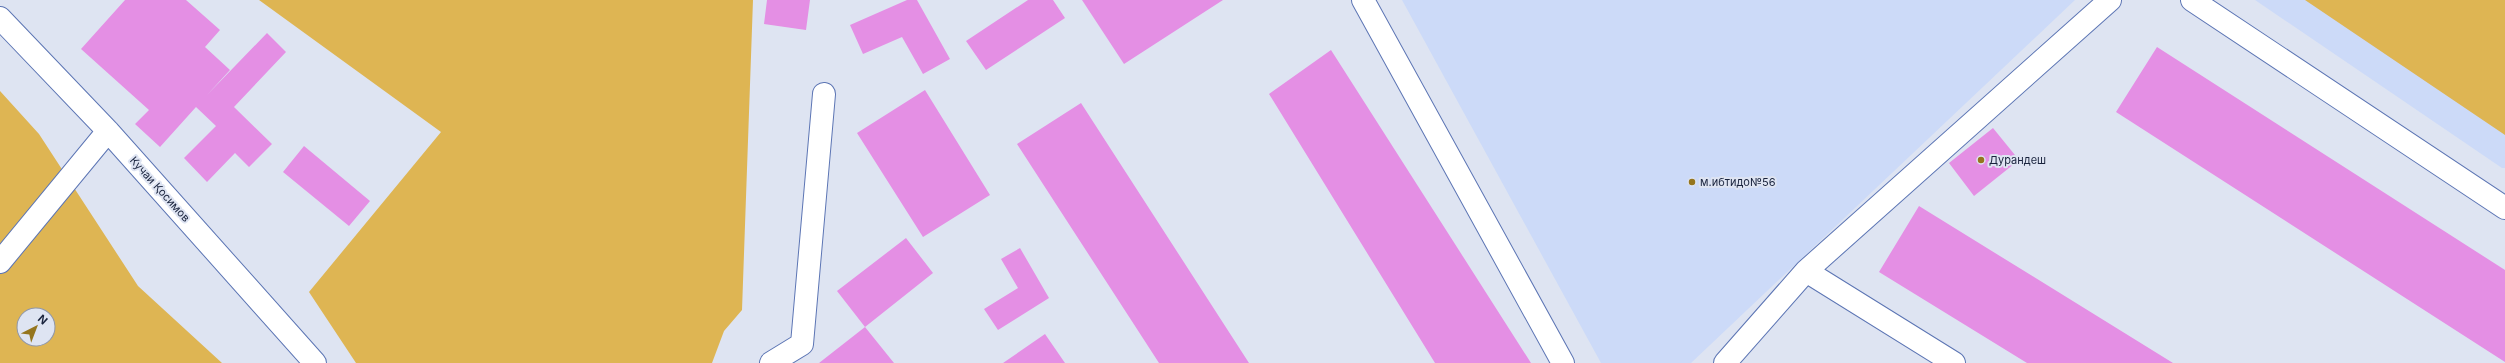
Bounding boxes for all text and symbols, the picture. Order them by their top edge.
street label: Кучаи Қосимов [127,153,193,225]
place label: Дурандеш [1989,153,2046,167]
marker: Дурандеш [1976,155,1986,165]
place label: м.ибтидо№56 [1700,175,1776,189]
marker: м.ибтидо№56 [1687,177,1697,187]
north arrow [16,307,56,347]
text: N [35,312,50,328]

